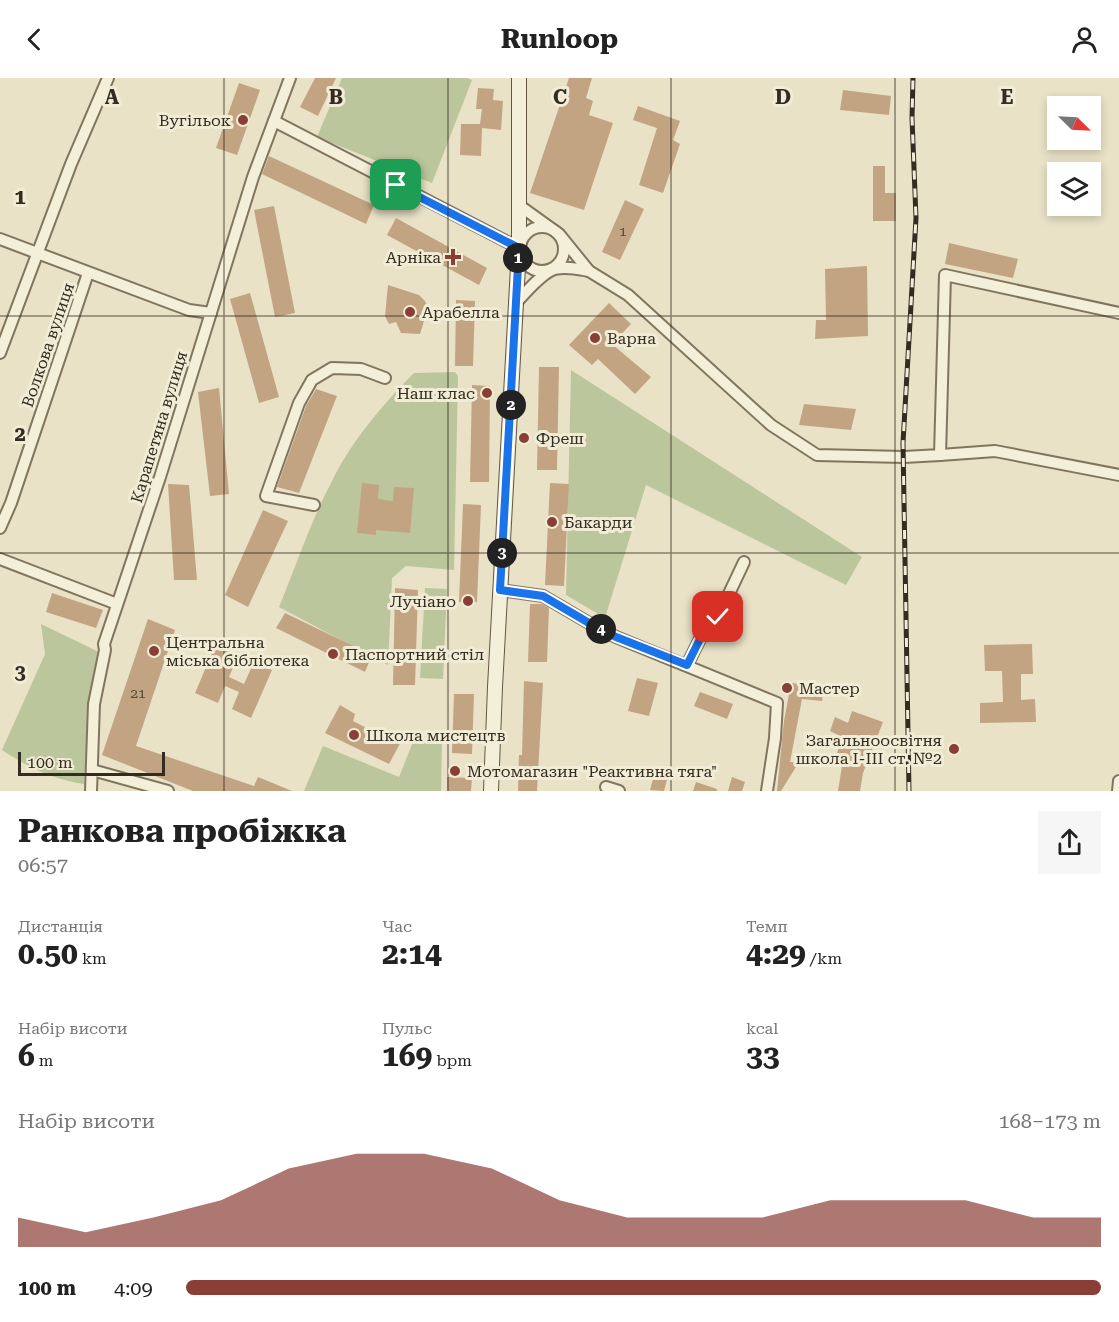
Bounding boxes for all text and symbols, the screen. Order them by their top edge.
icon: back [18,23,51,56]
text: Runloop [501,23,618,55]
icon: person [1068,23,1101,56]
text: A [105,85,120,109]
text: B [329,85,343,109]
text: C [553,85,567,109]
text: D [775,85,791,109]
text: E [1001,85,1014,109]
north arrow [1047,96,1101,150]
map controls [1047,96,1101,216]
place label: Вугільок [159,111,231,130]
marker: Вугільок [236,113,250,127]
pin [370,159,421,210]
button: layers [1047,162,1101,216]
icon: arrive [379,168,412,201]
text: 1 [14,185,26,209]
house number: 1 [619,223,627,239]
pin: 1 [503,243,533,273]
place label: Арніка [386,248,441,267]
text: 1 [514,248,522,267]
marker: Арніка [446,250,460,264]
street label: Волкова вулиця [18,280,78,410]
place label: Арабелла [422,303,500,322]
marker: Арабелла [403,305,417,319]
place label: Варна [607,329,656,348]
marker: Варна [588,331,602,345]
street label: Карапетяна вулиця [127,349,191,505]
place label: Наш клас [397,384,475,403]
marker: Наш клас [480,386,494,400]
pin: 2 [496,390,526,420]
text: 2 [507,395,515,414]
text: 2 [14,422,26,446]
place label: Фреш [536,429,584,448]
marker: Фреш [517,431,531,445]
place label: Бакарди [564,513,633,532]
marker: Бакарди [545,515,559,529]
pin: 3 [487,538,517,568]
text: 3 [498,543,506,562]
pin [692,591,743,642]
place label: Лучіано [390,592,456,611]
marker: Лучіано [461,594,475,608]
icon: check [701,600,734,633]
pin: 4 [586,614,616,644]
text: 4 [597,619,605,638]
place label: Центральна міська бібліотека [166,633,309,670]
marker: Центральна міська бібліотека [147,644,161,658]
place label: Паспортний стіл [345,645,484,664]
marker: Паспортний стіл [326,647,340,661]
text: 3 [14,660,26,684]
place label: Мастер [799,679,860,698]
marker: Мастер [780,681,794,695]
house number: 21 [130,685,146,701]
place label: Школа мистецтв [366,726,506,745]
marker: Школа мистецтв [347,728,361,742]
place label: Загальноосвітня школа І-ІІІ ст. №2 [796,731,942,768]
marker: Загальноосвітня школа І-ІІІ ст. №2 [947,742,961,756]
scale bar [18,749,165,776]
text: 100 m [27,753,73,772]
place label: Мотомагазин "Реактивна тяга" [467,762,717,781]
marker: Мотомагазин "Реактивна тяга" [448,764,462,778]
text: Ранкова пробіжка [18,811,346,850]
button: share [1038,811,1101,874]
text: 06:57 [18,853,68,877]
text: Дистанція [18,917,103,936]
text: Час [382,917,412,936]
text: Темп [746,917,788,936]
text: 0.50 [18,936,78,971]
text: 2:14 [382,936,442,971]
text: 4:29 [746,936,806,971]
text: km [78,949,107,968]
text: /km [806,949,842,968]
text: Набір висоти [18,1019,128,1038]
text: Пульс [382,1019,432,1038]
text: kcal [746,1019,778,1038]
text: 6 [18,1038,35,1073]
text: 169 [382,1038,432,1073]
text: 33 [746,1038,780,1073]
text: m [35,1051,53,1070]
text: bpm [432,1051,472,1070]
text: Набір висоти [18,1109,155,1133]
text: 168–173 m [998,1109,1101,1133]
text: 100 m [18,1276,76,1300]
text: 4:09 [114,1276,153,1300]

